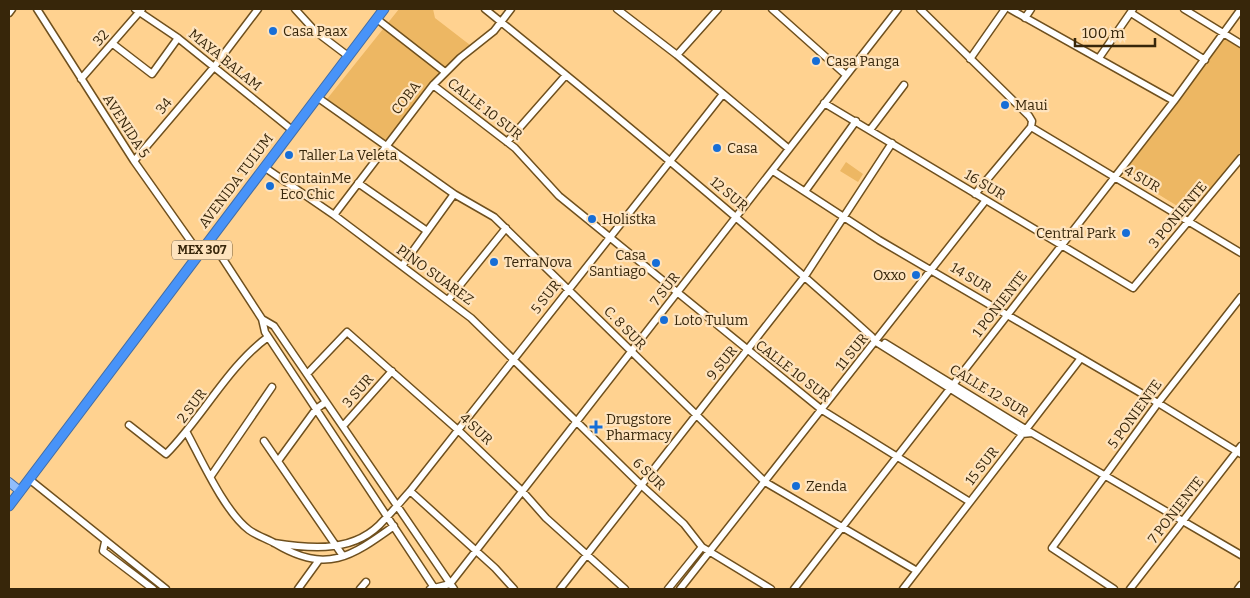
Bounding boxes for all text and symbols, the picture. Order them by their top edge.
scale bar [1075,15,1155,47]
place label: Casa Paax [283,23,348,40]
text: 100 m [1082,24,1125,42]
street label: MAYA BALAM [185,25,265,95]
marker: Casa Paax [267,25,279,37]
street label: 32 [89,27,113,49]
place label: Casa Panga [826,53,900,70]
marker: Casa Panga [810,55,822,67]
street label: CALLE 10 SUR [444,74,526,144]
street label: COBA [388,78,424,118]
street label: AVENIDA 5 [99,91,153,161]
street label: 34 [152,94,176,118]
place label: Maui [1015,97,1048,114]
marker: Maui [999,99,1011,111]
street label: AVENIDA TULUM [195,131,277,231]
place label: Casa [727,140,758,157]
marker: Casa [711,142,723,154]
place label: Taller La Veleta [299,147,398,164]
marker: Taller La Veleta [283,149,295,161]
street label: 4 SUR [1121,162,1163,196]
street label: 16 SUR [961,166,1009,204]
place label: ContainMe Eco Chic [280,170,351,203]
street label: 12 SUR [707,173,751,215]
street label: 3 PONIENTE [1145,178,1211,252]
marker: ContainMe Eco Chic [264,180,276,192]
place label: Holistka [602,211,656,228]
marker: Holistka [586,213,598,225]
place label: Central Park [1036,225,1116,242]
marker: Central Park [1120,227,1132,239]
road number: MEX 307 [172,240,232,260]
street label: PINO SUAREZ [393,241,477,309]
place label: Casa Santiago [589,247,646,280]
place label: TerraNova [504,254,572,271]
marker: TerraNova [488,256,500,268]
marker: Casa Santiago [650,257,662,269]
street label: 14 SUR [947,259,995,297]
place label: Oxxo [873,267,906,284]
street label: 1 PONIENTE [969,268,1031,340]
street label: 7 SUR [647,269,683,309]
marker: Oxxo [910,269,922,281]
street label: 5 SUR [528,277,564,317]
street label: C. 8 SUR [600,303,650,353]
place label: Loto Tulum [674,312,749,329]
marker: Loto Tulum [658,314,670,326]
street label: 11 SUR [832,330,872,374]
street label: CALLE 10 SUR [752,336,834,406]
street label: 9 SUR [703,342,741,384]
street label: CALLE 12 SUR [946,361,1032,421]
street label: 3 SUR [339,371,377,411]
street label: 5 PONIENTE [1104,376,1166,452]
street label: 2 SUR [174,386,210,426]
street label: 4 SUR [456,409,496,449]
place label: Drugstore Pharmacy [606,411,672,444]
marker: Drugstore Pharmacy [590,421,602,433]
street label: 15 SUR [962,443,1002,489]
street label: 6 SUR [629,454,669,494]
street label: 7 PONIENTE [1145,473,1207,547]
place label: Zenda [806,478,847,495]
marker: Zenda [790,480,802,492]

